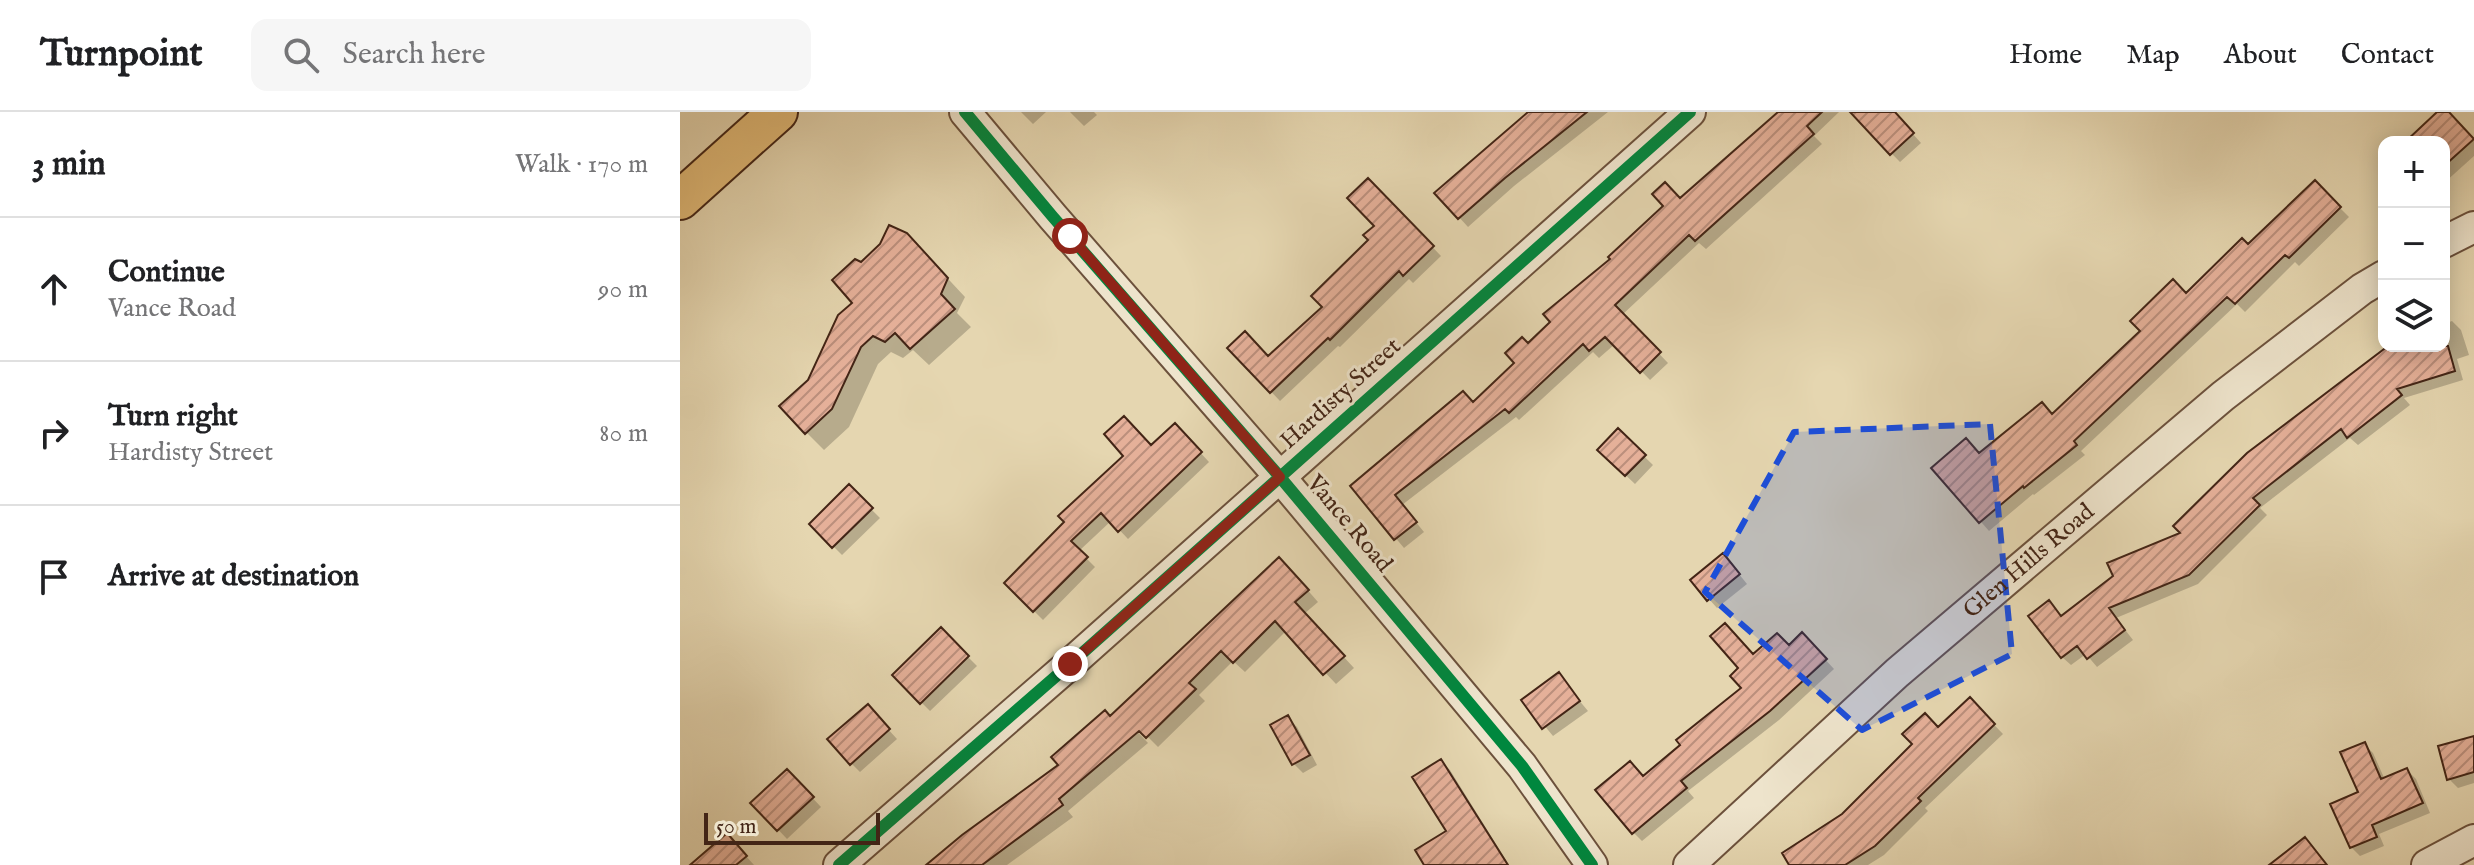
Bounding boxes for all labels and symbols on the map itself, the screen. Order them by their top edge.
route start [1052,218,1088,254]
street label: Hardisty Street [1274,332,1408,456]
street label: Vance Road [1299,468,1399,579]
street label: Glen Hills Road [1957,496,2101,626]
route end [1052,646,1088,682]
scale bar [704,809,880,845]

